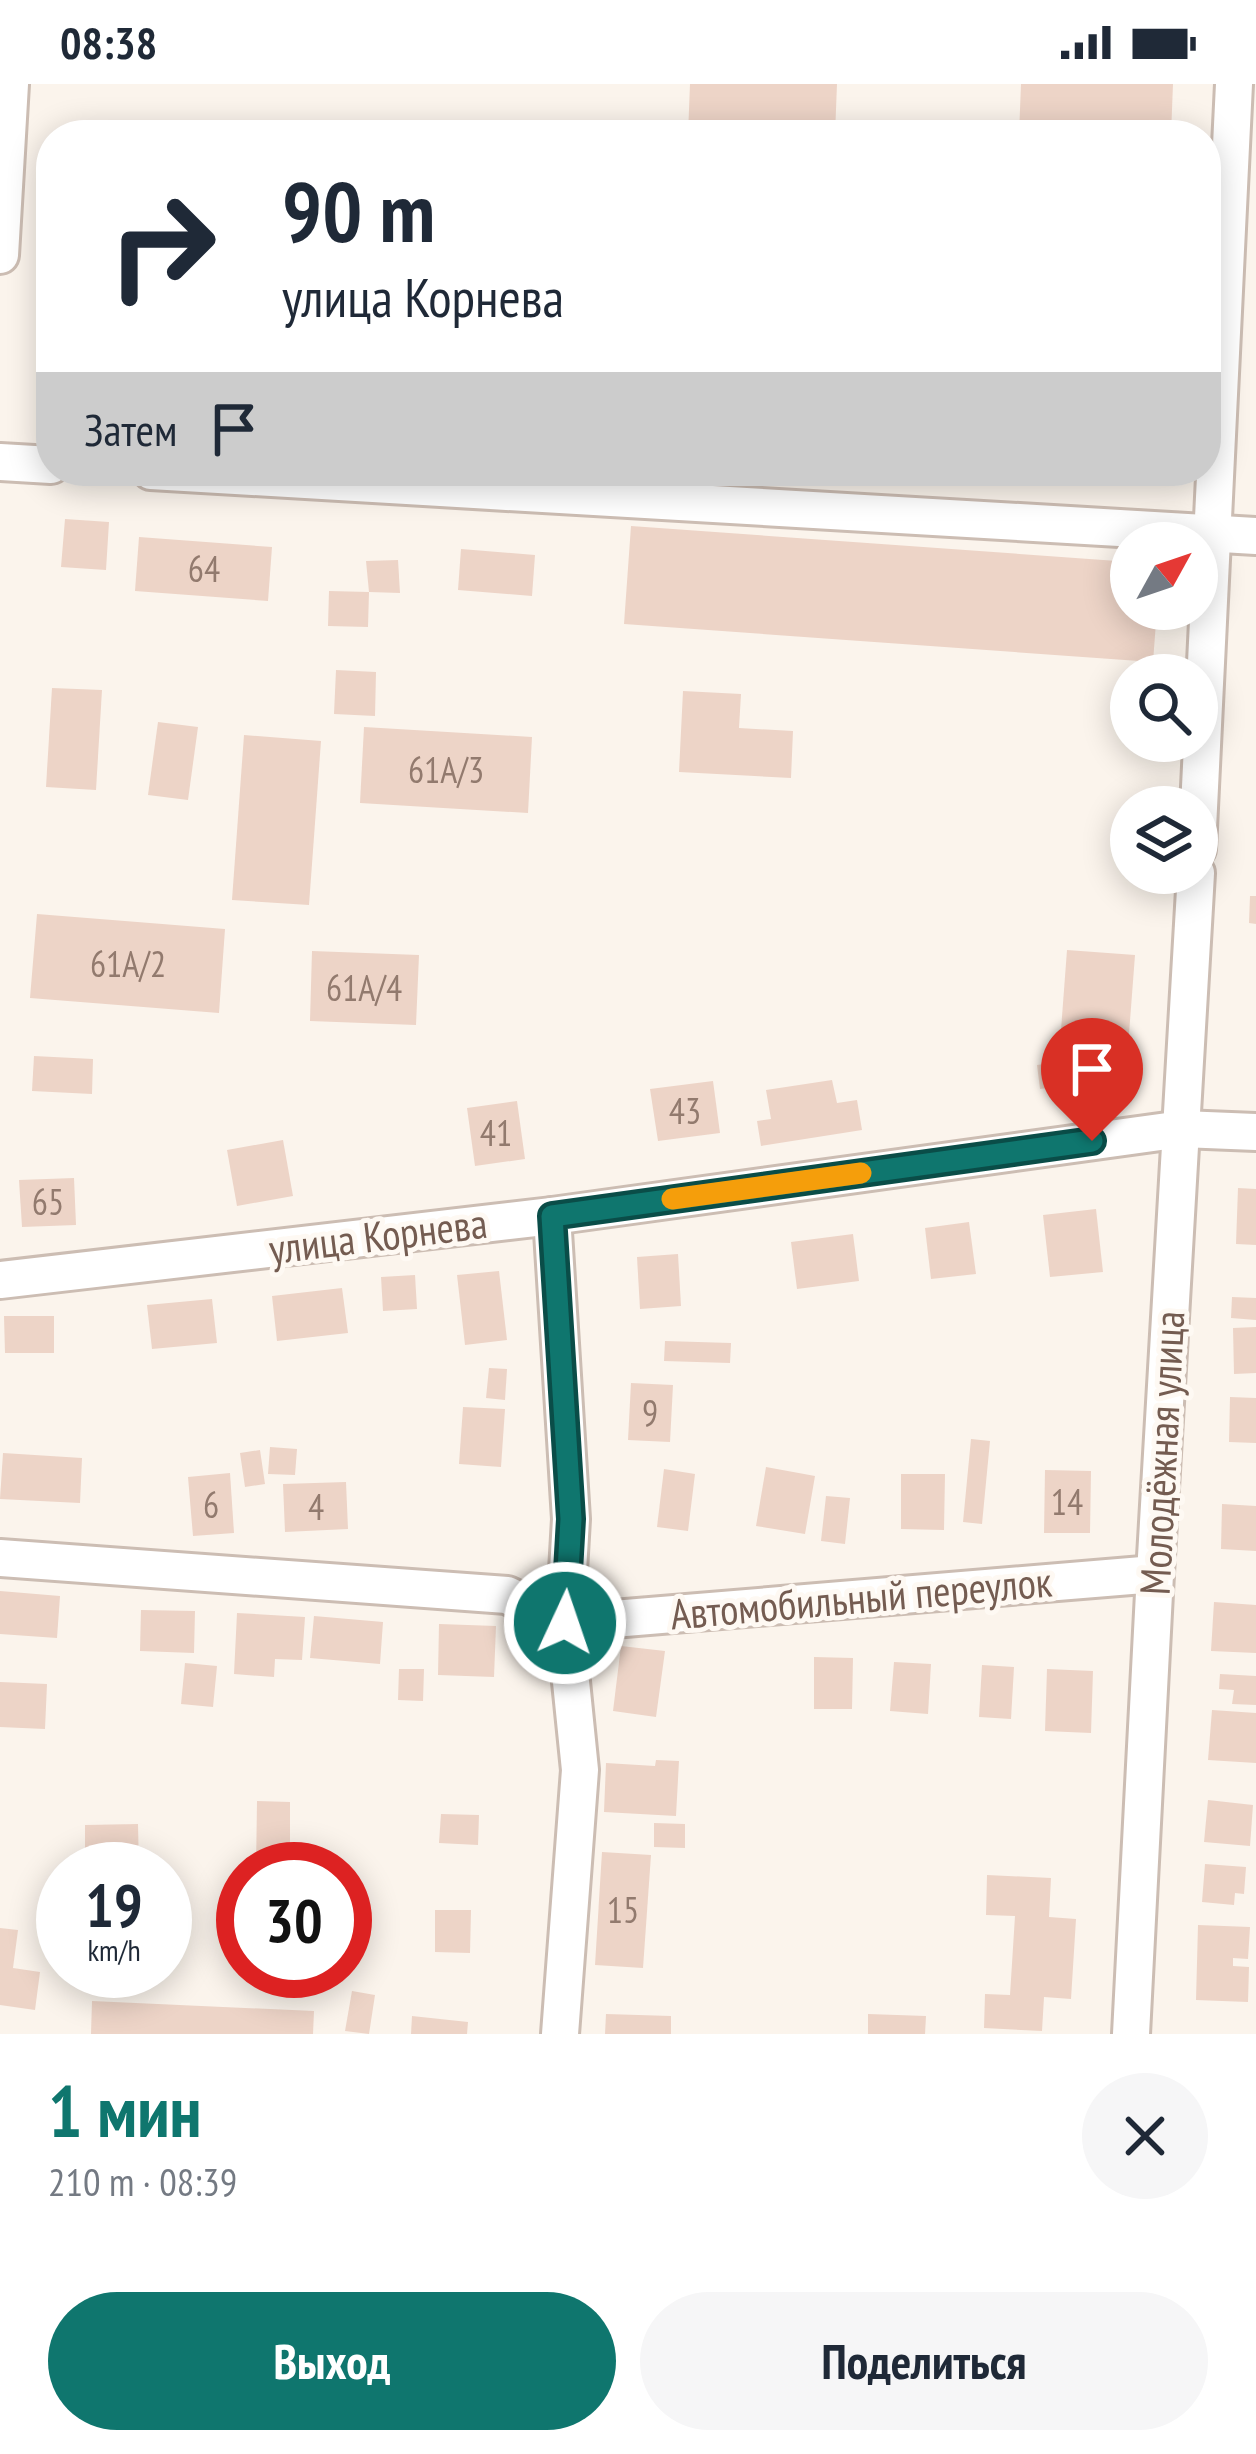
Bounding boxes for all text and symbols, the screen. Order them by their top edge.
text: 08:38 [60,13,157,71]
text: 90 m [282,156,435,265]
icon: right [84,168,240,324]
text: улица Корнева [282,262,564,332]
icon: arrive [201,396,267,462]
text: Затем [84,400,177,458]
north arrow [1110,522,1218,630]
map controls [1110,522,1218,894]
house number: 64 [188,545,220,592]
button: search [1110,654,1218,762]
house number: 61А/3 [408,746,484,793]
button: layers [1110,786,1218,894]
house number: 61А/2 [90,940,166,987]
house number: 61А/4 [326,964,402,1011]
pin [1041,1018,1143,1141]
icon: arrive [1059,1036,1125,1102]
house number: 43 [669,1087,701,1134]
house number: 41 [480,1109,512,1156]
house number: 65 [32,1178,64,1225]
street label: улица Корнева [266,1195,490,1276]
street label: Молодёжная улица [1127,1310,1196,1596]
house number: 9 [642,1389,658,1436]
house number: 14 [1051,1478,1083,1525]
house number: 6 [203,1481,219,1528]
house number: 4 [308,1483,324,1530]
street label: Автомобильный переулок [668,1553,1054,1642]
position arrow [502,1560,628,1686]
speed limit sign: 30 [216,1842,372,1998]
text: 19 [85,1866,143,1944]
house number: 15 [607,1886,639,1933]
text: km/h [87,1930,141,1969]
text: 1 мин [48,2064,202,2157]
button: close [1082,2073,1208,2199]
text: 210 m · 08:39 [48,2156,237,2207]
button: Выход [48,2292,616,2430]
button: Поделиться [640,2292,1208,2430]

